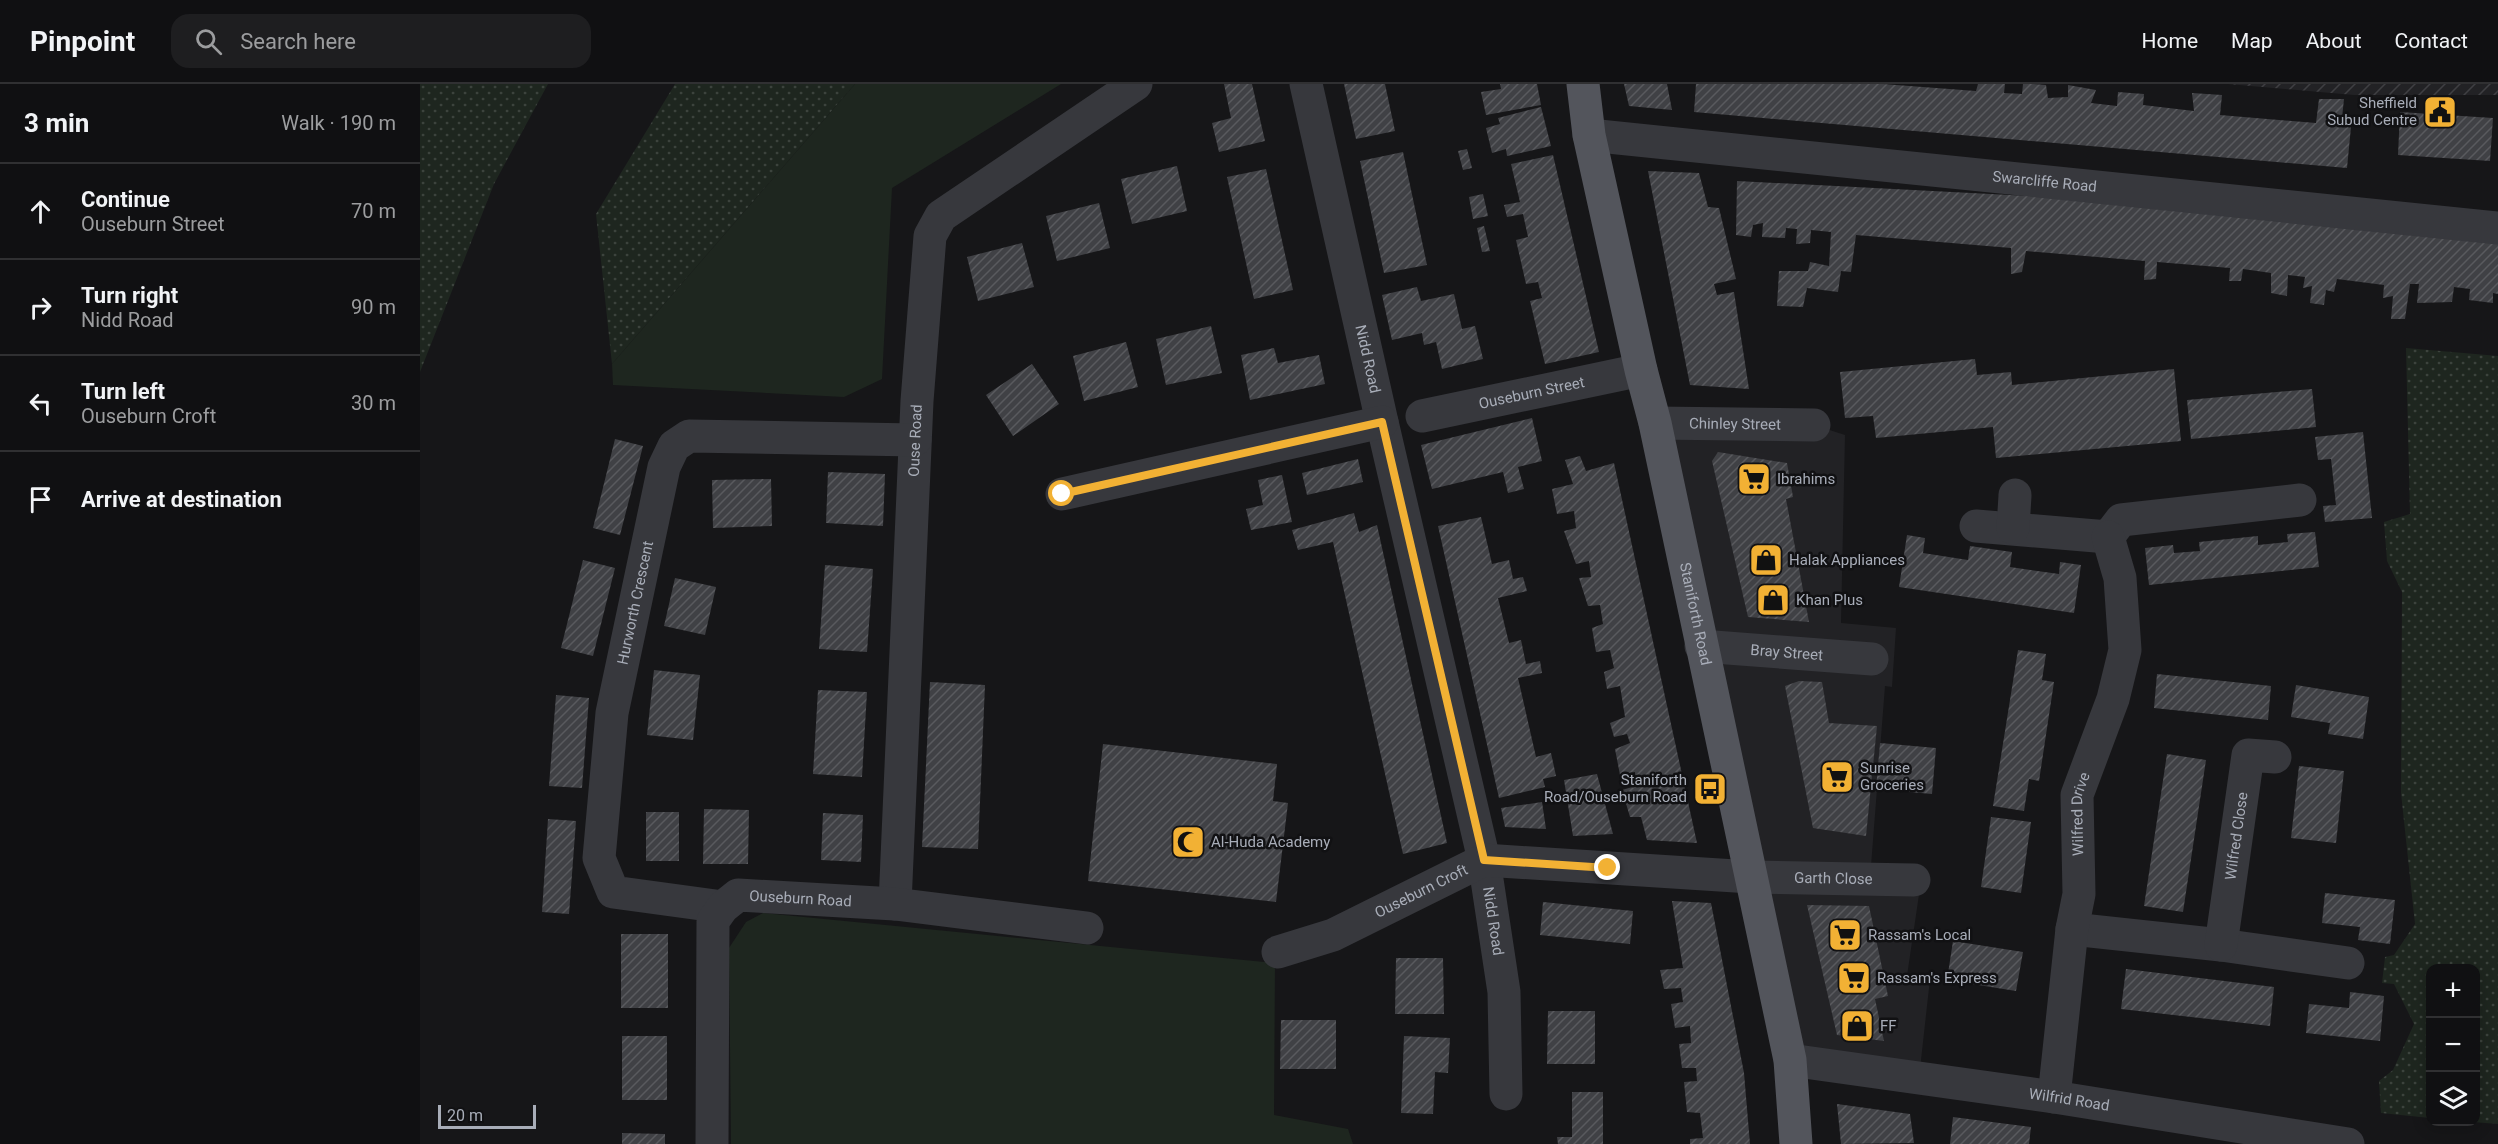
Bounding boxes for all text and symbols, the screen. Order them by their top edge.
search box [171,14,591,68]
text: Pinpoint [30,25,135,58]
icon: search [192,25,225,58]
text: Search here [240,29,356,54]
text: Home [2142,29,2198,53]
text: Map [2231,29,2273,53]
text: About [2306,29,2362,53]
text: Contact [2395,29,2468,53]
place label: Sheffield Subud Centre [2327,94,2417,129]
public building icon: Sheffield Subud Centre [2422,94,2458,130]
text: 3 min [24,108,89,138]
text: Walk · 190 m [281,111,396,135]
street label: Swarcliffe Road [1992,167,2098,196]
text: Continue [81,187,170,212]
icon: ahead [24,195,57,228]
text: 70 m [351,199,396,223]
text: Ouseburn Street [81,212,225,236]
text: Turn right [81,283,178,308]
icon: right [24,291,57,324]
text: 90 m [351,295,396,319]
text: Nidd Road [81,308,174,332]
street label: Nidd Road [1351,323,1384,395]
street label: Ouseburn Street [1477,373,1586,413]
text: Turn left [81,379,165,404]
icon: left [24,387,57,420]
text: 30 m [351,391,396,415]
text: Ouseburn Croft [81,404,216,428]
street label: Ouse Road [905,404,926,477]
street label: Chinley Street [1689,414,1781,434]
supermarket icon: Ibrahims [1736,461,1772,497]
place label: Ibrahims [1777,470,1835,488]
route start [1048,480,1074,506]
icon: arrive [24,483,57,516]
text: Arrive at destination [81,487,282,512]
street label: Hurworth Crescent [613,539,657,666]
shop icon: Halak Appliances [1748,542,1784,578]
place label: Halak Appliances [1789,551,1905,569]
street label: Staniforth Road [1676,561,1715,667]
shop icon: Khan Plus [1755,582,1791,618]
place label: Khan Plus [1796,591,1863,609]
street label: Bray Street [1750,641,1824,664]
supermarket icon: Sunrise Groceries [1819,759,1855,795]
place label: Sunrise Groceries [1860,759,1924,794]
street label: Wilfred Drive [2068,770,2094,856]
place label: Staniforth Road/Ouseburn Road [1544,771,1687,806]
bus stop icon: Staniforth Road/Ouseburn Road [1692,771,1728,807]
street label: Wilfred Close [2221,791,2252,881]
mosque icon: Al-Huda Academy [1170,824,1206,860]
place label: Al-Huda Academy [1211,833,1330,851]
route end [1594,854,1620,880]
street label: Ouseburn Croft [1372,861,1471,922]
street label: Garth Close [1794,869,1873,888]
street label: Nidd Road [1479,885,1507,957]
street label: Ouseburn Road [749,887,852,911]
supermarket icon: Rassam's Local [1827,917,1863,953]
place label: Rassam's Local [1868,926,1971,944]
supermarket icon: Rassam's Express [1836,960,1872,996]
map controls [2426,964,2480,1126]
button: + [2426,964,2480,1018]
place label: Rassam's Express [1877,969,1997,987]
shop icon: FF [1839,1008,1875,1044]
place label: FF [1880,1017,1897,1035]
button: − [2426,1018,2480,1072]
button: layers [2426,1072,2480,1126]
street label: Wilfrid Road [2028,1085,2111,1115]
scale bar [438,1102,536,1130]
text: 20 m [447,1106,483,1125]

